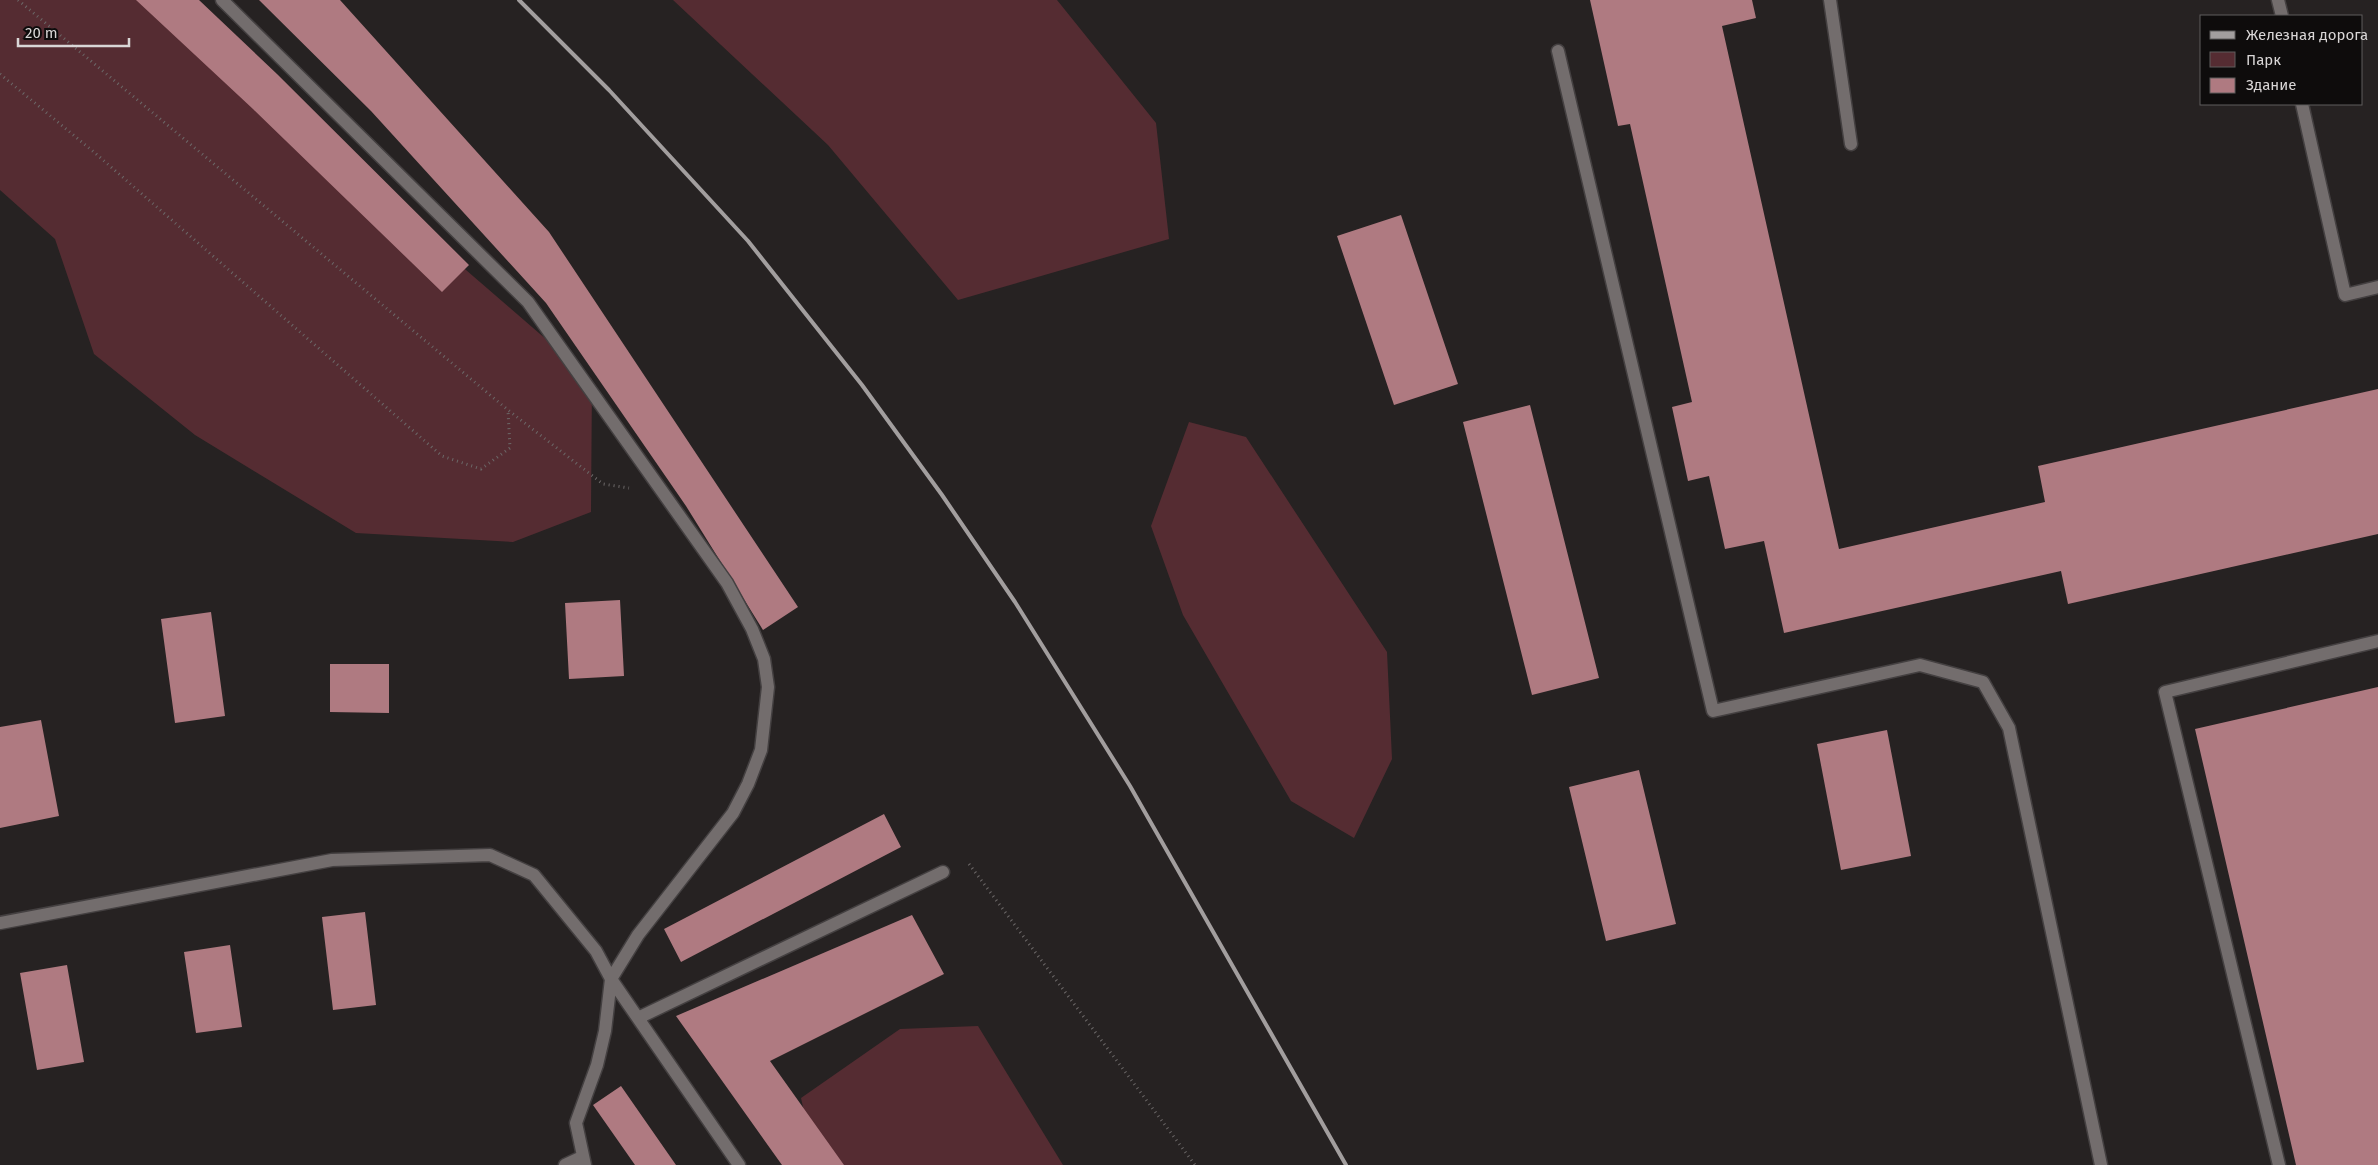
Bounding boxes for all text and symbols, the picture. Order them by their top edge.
scale bar [18,15,129,47]
legend [2200,15,2363,105]
text: 20 m [25,24,58,42]
text: Железная дорога [2246,26,2368,44]
text: Парк [2246,51,2281,69]
text: Здание [2246,76,2296,94]

